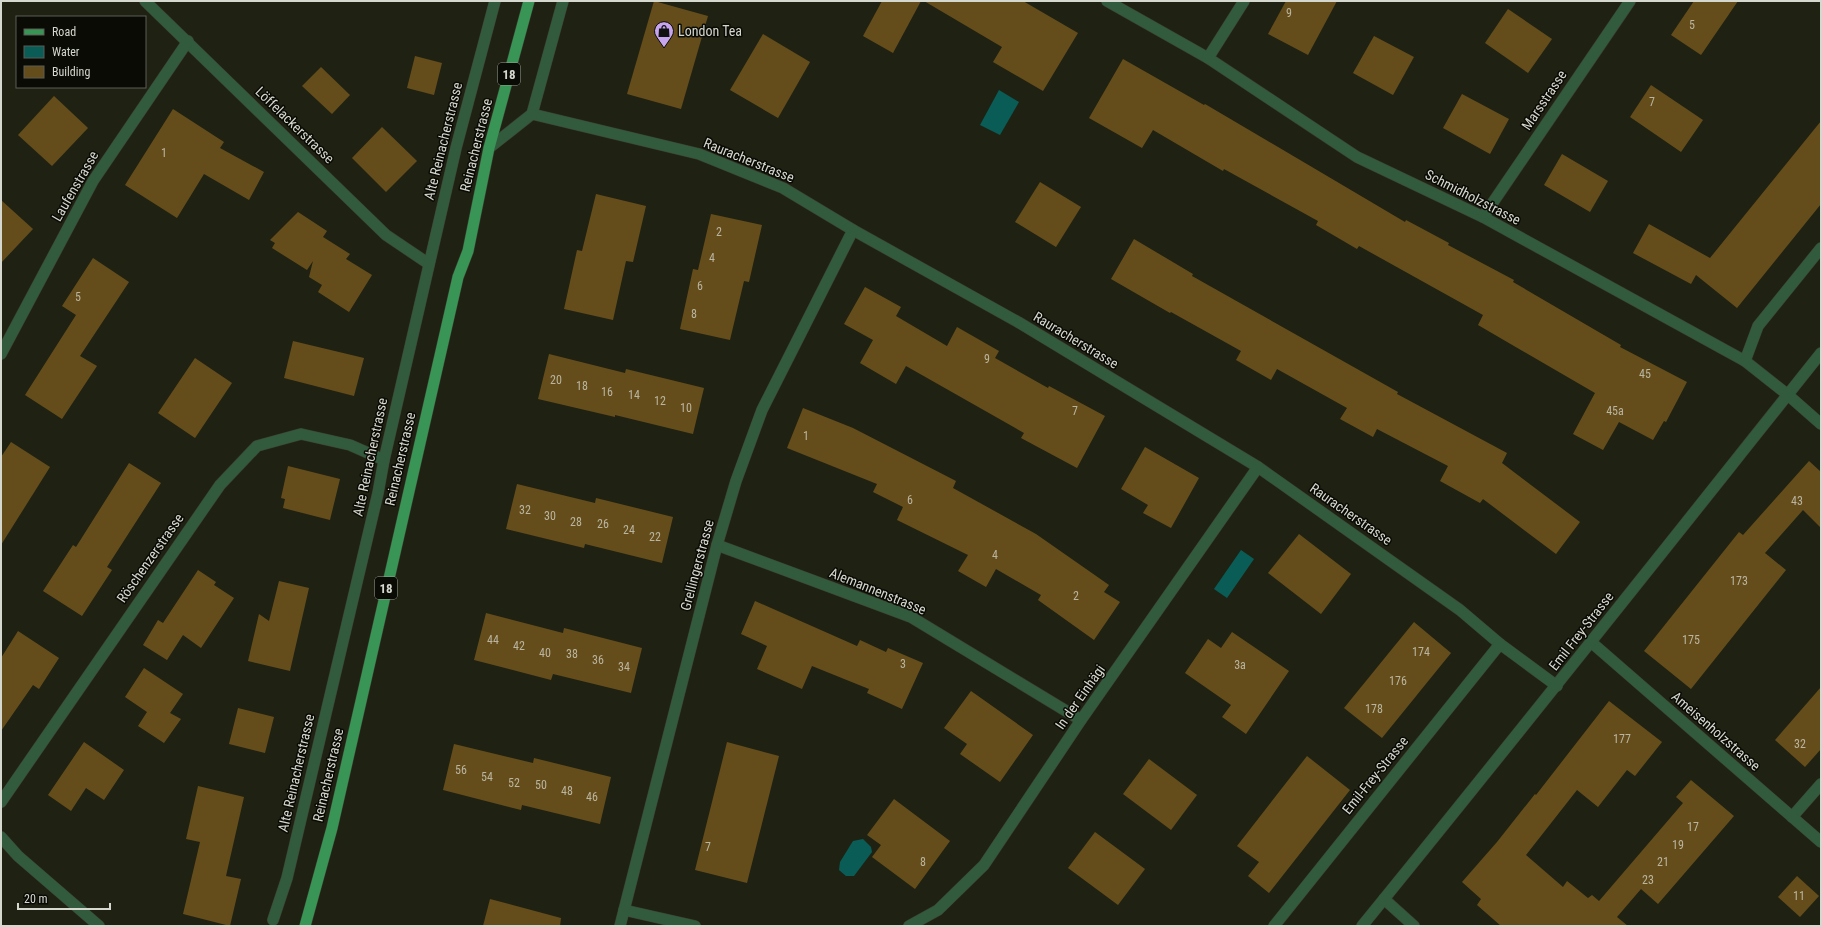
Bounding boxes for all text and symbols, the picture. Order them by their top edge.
house number: 9 [1286,6,1292,20]
legend [16,16,146,88]
house number: 5 [1689,18,1695,32]
shop icon: London Tea [653,20,675,48]
place label: London Tea [678,23,742,39]
text: Road [52,25,76,39]
text: Water [52,45,80,59]
road number: 18 [498,63,520,85]
text: Building [52,65,90,79]
street label: Marsstrasse [1518,67,1570,133]
street label: Alte Reinacherstrasse [421,80,465,201]
street label: Löffelackerstrasse [252,84,338,167]
house number: 7 [1649,95,1655,109]
street label: Reinacherstrasse [457,96,495,193]
street label: Rauracherstrasse [701,135,797,186]
house number: 1 [161,146,167,160]
street label: Laufenstrasse [48,148,102,224]
street label: Schmidholzstrasse [1423,166,1524,228]
house number: 2 [716,225,722,239]
house number: 4 [709,251,715,265]
house number: 6 [697,279,703,293]
house number: 5 [75,290,81,304]
house number: 8 [691,307,697,321]
street label: Rauracherstrasse [1031,308,1122,372]
house number: 9 [984,352,990,366]
house number: 45 [1639,367,1651,381]
house number: 20 [550,373,562,387]
house number: 18 [576,379,588,393]
house number: 16 [601,385,613,399]
house number: 14 [628,388,640,402]
house number: 12 [654,394,666,408]
street label: Alte Reinacherstrasse [350,396,390,518]
house number: 10 [680,401,692,415]
house number: 7 [1072,404,1078,418]
house number: 45a [1606,404,1624,418]
street label: Reinacherstrasse [381,410,419,507]
house number: 1 [803,429,809,443]
street label: Rauracherstrasse [1307,480,1395,548]
house number: 6 [907,493,913,507]
house number: 43 [1791,494,1803,508]
house number: 32 [519,503,531,517]
house number: 30 [544,509,556,523]
street label: Röschenzerstrasse [113,510,187,606]
house number: 28 [570,515,582,529]
house number: 26 [597,517,609,531]
street label: Grellingerstrasse [677,517,717,612]
house number: 24 [623,523,635,537]
house number: 22 [649,530,661,544]
house number: 4 [992,548,998,562]
street label: Alemannenstrasse [827,564,929,618]
house number: 173 [1730,574,1748,588]
road number: 18 [375,577,397,599]
street label: Emil Frey-Strasse [1545,588,1617,673]
house number: 2 [1073,589,1079,603]
house number: 44 [487,633,499,647]
house number: 175 [1682,633,1700,647]
house number: 42 [513,639,525,653]
house number: 174 [1412,645,1430,659]
house number: 40 [539,646,551,660]
house number: 38 [566,647,578,661]
house number: 36 [592,653,604,667]
house number: 3 [900,657,906,671]
house number: 3a [1234,658,1246,672]
house number: 34 [618,660,630,674]
street label: In der Einhägi [1052,662,1108,732]
house number: 176 [1389,674,1407,688]
street label: Ameisenholzstrasse [1669,688,1764,774]
house number: 178 [1365,702,1383,716]
street label: Alte Reinacherstrasse [275,712,317,834]
street label: Reinacherstrasse [309,726,347,823]
house number: 177 [1613,732,1631,746]
street label: Emil-Frey-Strasse [1339,733,1411,817]
house number: 32 [1794,737,1806,751]
house number: 56 [455,763,467,777]
house number: 54 [481,770,493,784]
house number: 52 [508,776,520,790]
house number: 50 [535,778,547,792]
house number: 48 [561,784,573,798]
house number: 46 [586,790,598,804]
house number: 17 [1687,820,1699,834]
house number: 19 [1672,838,1684,852]
house number: 7 [705,840,711,854]
house number: 8 [920,855,926,869]
house number: 21 [1657,855,1669,869]
house number: 23 [1642,873,1654,887]
scale bar [18,885,110,911]
house number: 11 [1793,889,1805,903]
text: 20 m [24,892,48,906]

